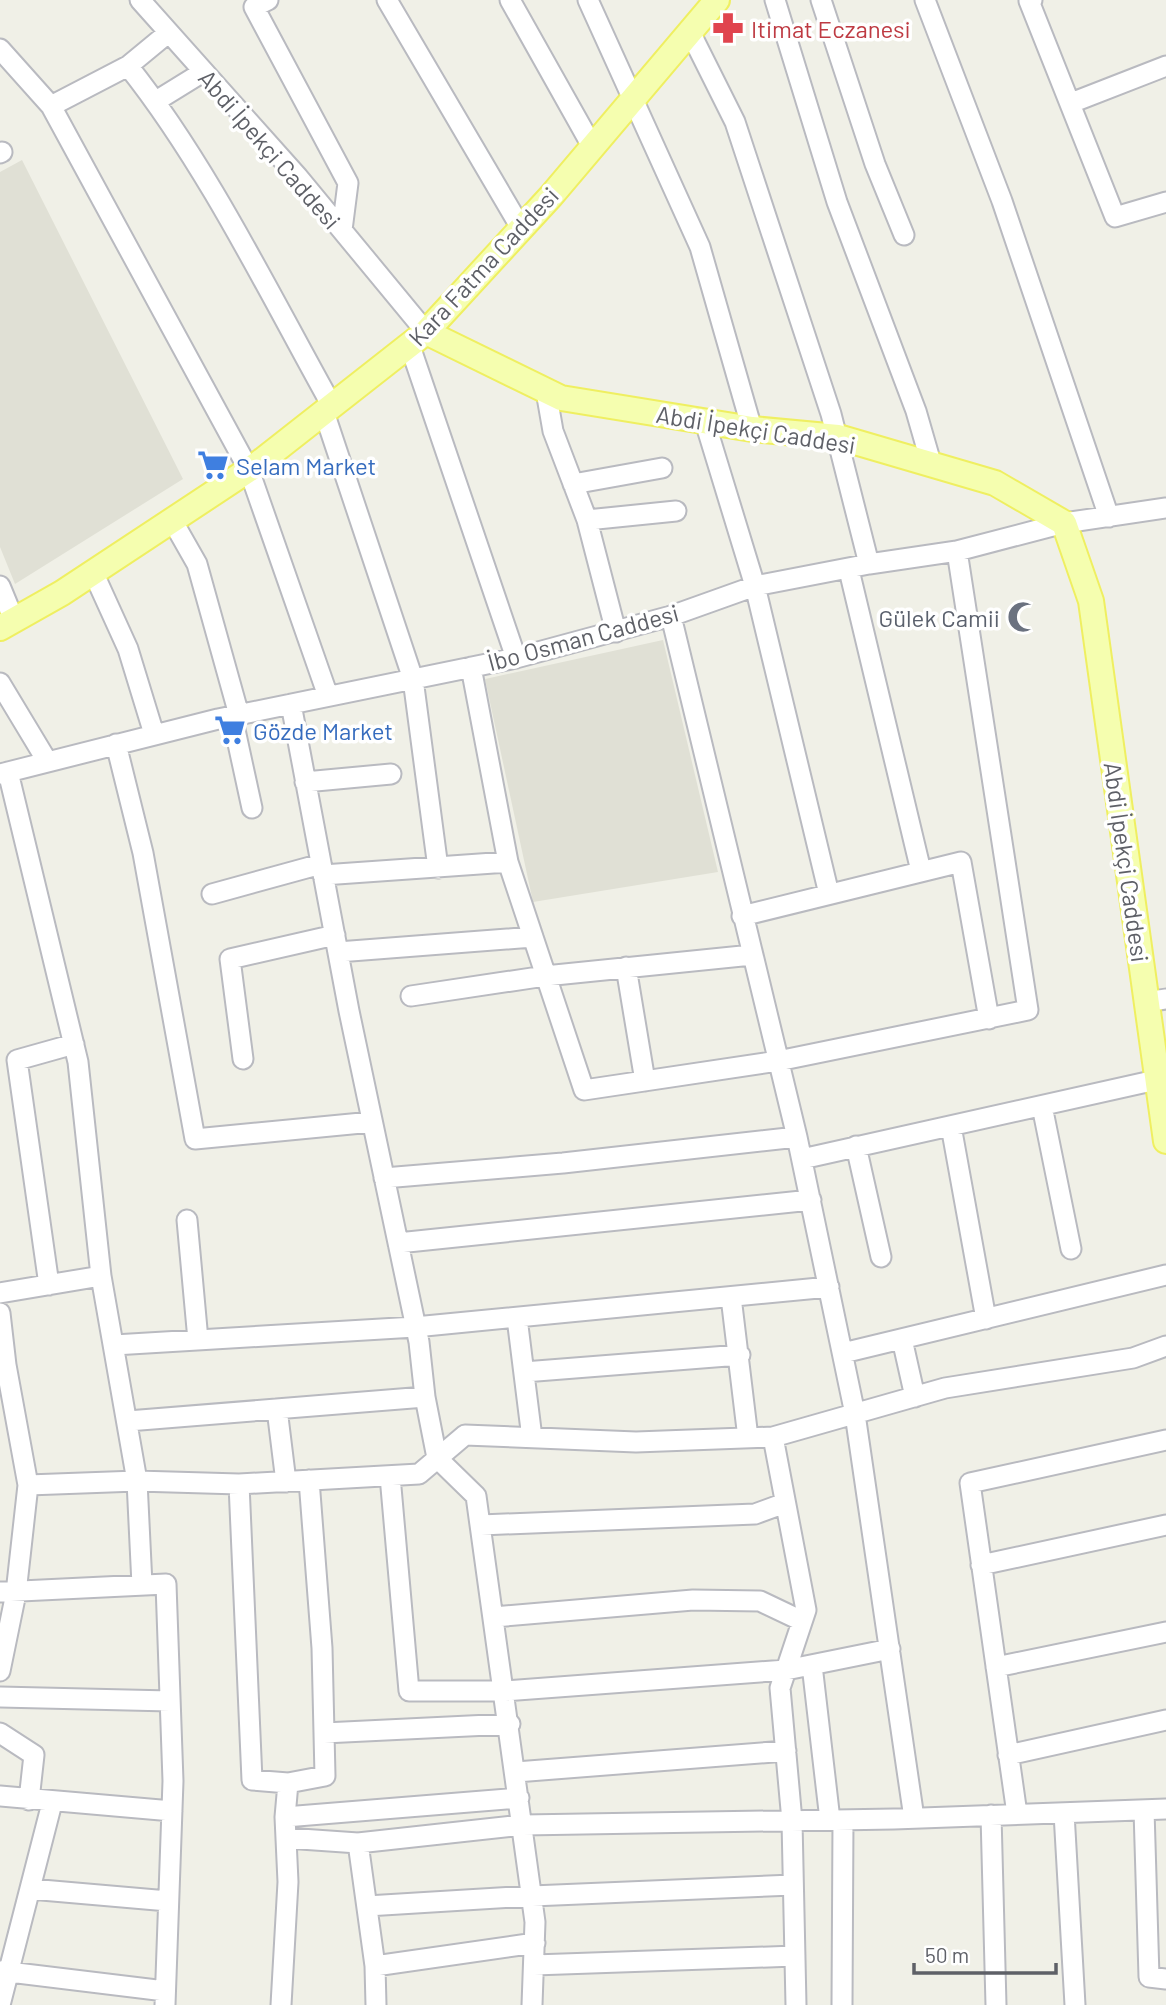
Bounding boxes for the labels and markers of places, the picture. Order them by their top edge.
pharmacy icon: Itimat Eczanesi [711,11,745,45]
place label: Itimat Eczanesi [751,14,911,43]
supermarket icon: Selam Market [196,448,230,482]
place label: Selam Market [236,451,376,480]
mosque icon: Gülek Camii [1006,600,1040,634]
place label: Gülek Camii [878,603,1000,632]
supermarket icon: Gözde Market [213,713,247,747]
place label: Gözde Market [253,716,393,745]

